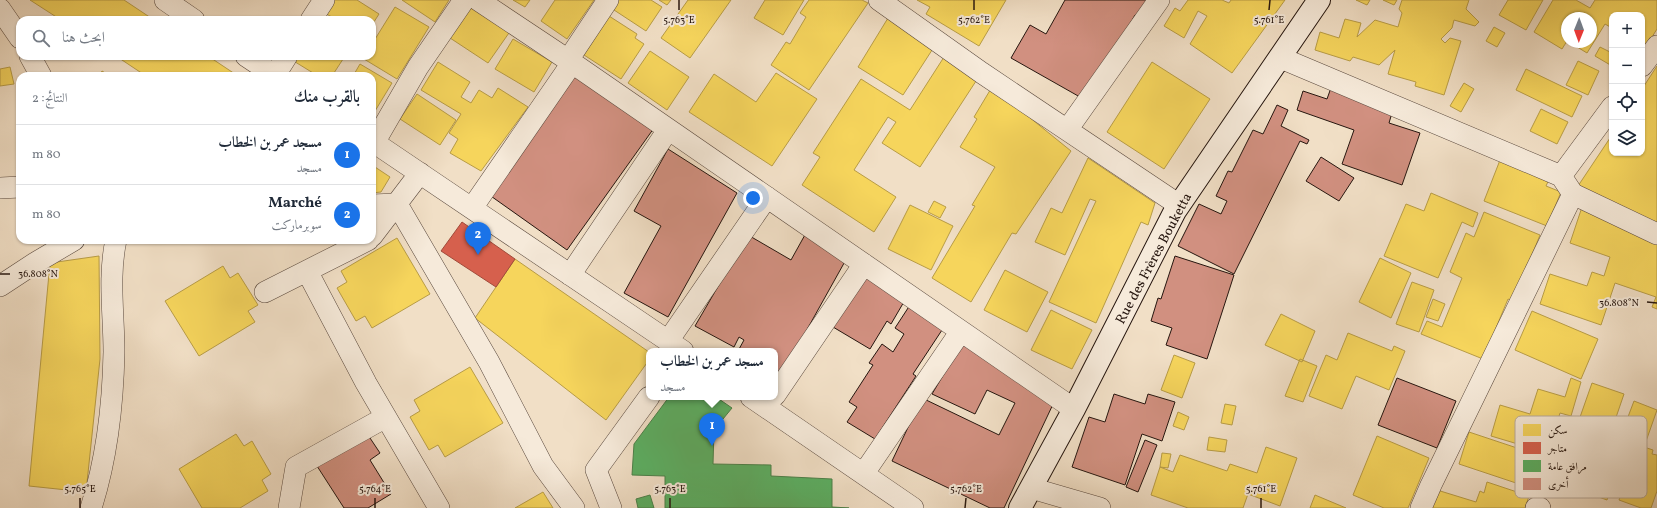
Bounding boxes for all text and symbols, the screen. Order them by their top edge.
north arrow [1561,12,1597,48]
map controls [1609,12,1645,156]
button: + [1609,12,1645,48]
text: 5.763°E [663,13,695,27]
text: 5.762°E [958,13,990,27]
text: 5.761°E [1254,13,1284,27]
search box [16,16,376,60]
icon: search [30,27,52,49]
text: ابحث هنا [62,28,105,49]
button: − [1609,48,1645,84]
button: locate [1609,84,1645,120]
text: بالقرب منك [294,86,360,109]
text: النتائج: 2 [32,90,67,108]
button: layers [1609,120,1645,156]
text: مسجد عمر بن الخطاب [218,133,322,154]
text: 80 m [32,146,61,164]
text: 1 [344,146,350,164]
text: مسجد [296,160,322,178]
your location [743,188,763,208]
street label: Rue des Frères Bouketta [1112,190,1197,328]
text: Marché [268,193,322,214]
text: 80 m [32,206,61,224]
text: 2 [344,206,350,224]
text: سوبرماركت [272,217,322,235]
pin: 2 [465,222,491,255]
text: 36.808°N [18,267,59,281]
text: 36.808°N [1599,296,1640,310]
popup [646,348,778,400]
text: مسجد عمر بن الخطاب [660,352,764,373]
text: مسجد [660,379,686,397]
pin: 1 [699,413,725,446]
legend [1515,416,1647,498]
text: سكن [1548,424,1567,439]
text: متاجر [1547,442,1567,457]
text: مرافق عامة [1548,460,1587,475]
text: أخرى [1548,476,1569,493]
text: 5.765°E [64,482,96,496]
text: 5.764°E [359,482,391,496]
text: 5.763°E [654,482,686,496]
text: 5.762°E [950,482,982,496]
text: 5.761°E [1246,482,1276,496]

